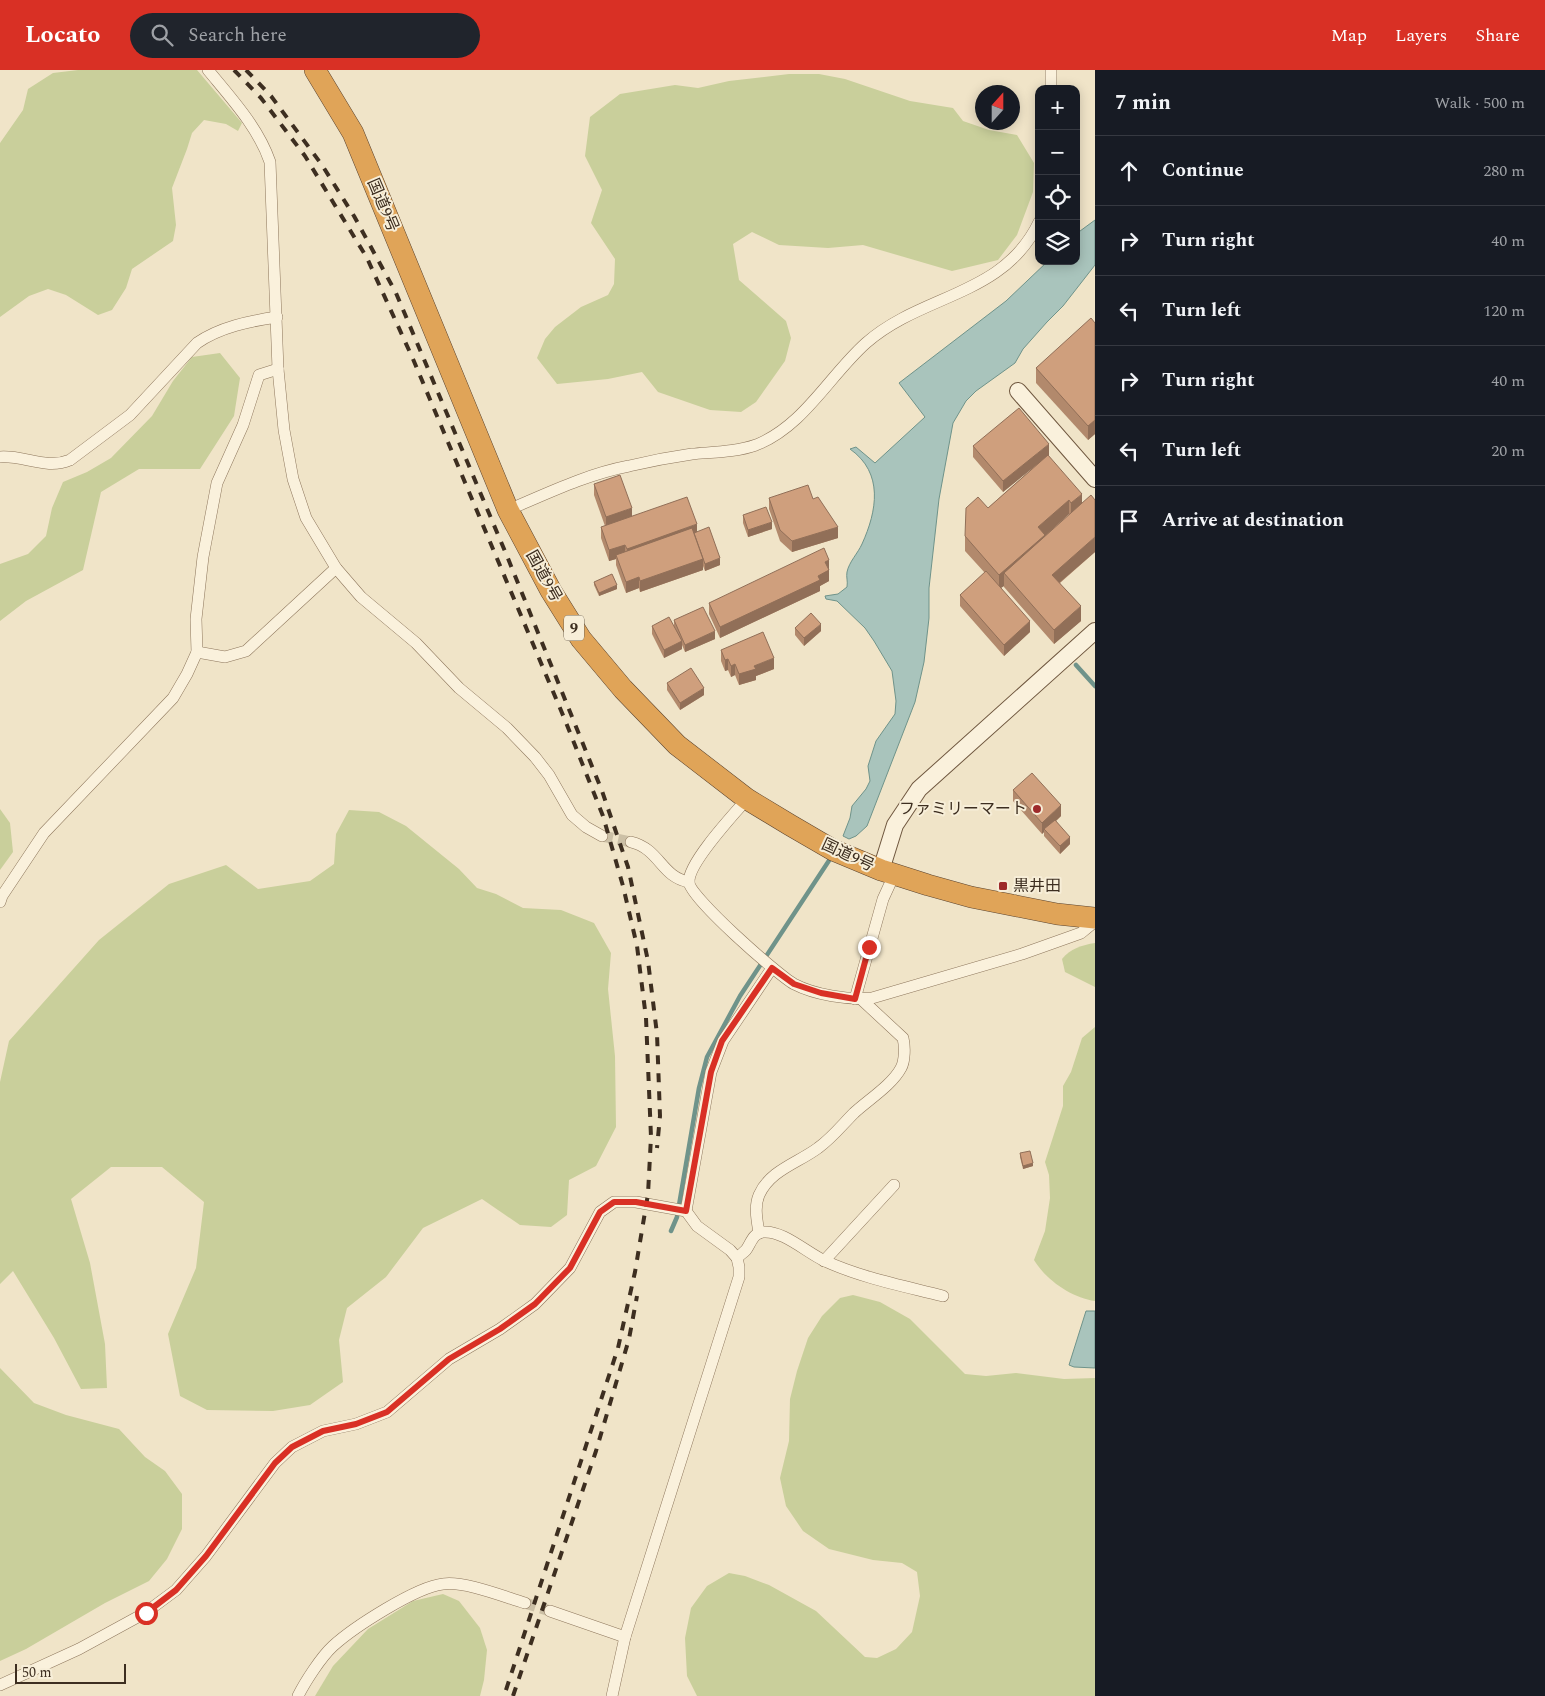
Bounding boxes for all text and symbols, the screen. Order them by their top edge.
search box [130,13,480,58]
text: Locato [25,17,100,53]
icon: search [148,21,176,49]
text: Search here [188,21,287,50]
text: Map [1331,22,1367,49]
text: Layers [1395,22,1447,49]
text: Share [1475,22,1520,49]
north arrow [975,85,1020,130]
map controls [1035,85,1080,265]
button: + [1035,85,1080,130]
text: 7 min [1115,87,1171,119]
text: Walk · 500 m [1434,91,1525,115]
button: − [1035,130,1080,175]
text: Continue [1162,156,1244,185]
icon: ahead [1115,157,1143,185]
text: 280 m [1483,159,1525,183]
street label: 国道9号 [361,175,405,235]
button: locate [1035,175,1080,220]
button: layers [1035,220,1080,265]
text: Turn right [1162,226,1255,255]
icon: right [1115,227,1143,255]
text: 40 m [1491,229,1525,253]
text: Turn left [1162,296,1241,325]
icon: left [1115,297,1143,325]
text: 120 m [1483,299,1525,323]
text: Turn right [1162,366,1255,395]
icon: right [1115,367,1143,395]
text: 40 m [1491,369,1525,393]
text: Turn left [1162,436,1241,465]
icon: left [1115,437,1143,465]
text: 20 m [1491,439,1525,463]
text: Arrive at destination [1162,506,1344,535]
icon: arrive [1115,507,1143,535]
street label: 国道9号 [520,546,568,606]
road number: 9 [564,616,584,640]
place label: ファミリーマート [899,797,1027,821]
marker: ファミリーマート [1031,803,1043,815]
street label: 国道9号 [818,832,878,878]
place label: 黒井田 [1013,874,1061,898]
marker: 黒井田 [997,880,1009,892]
route end [858,936,881,959]
route start [135,1602,158,1625]
scale bar [15,1661,126,1684]
text: 50 m [22,1662,52,1683]

